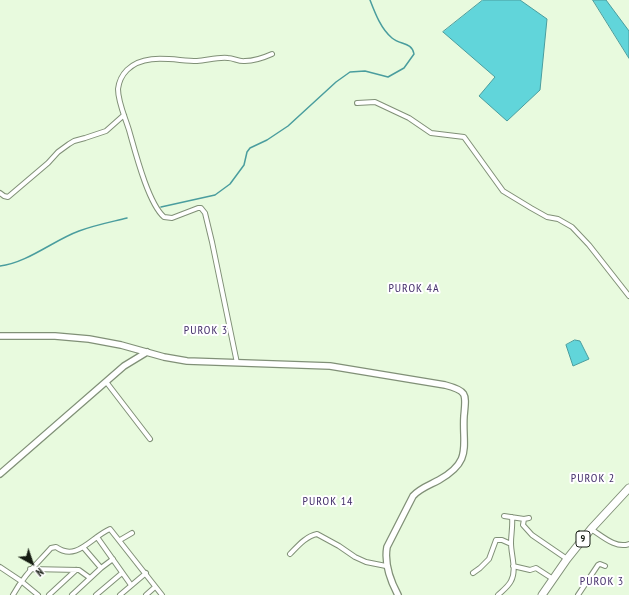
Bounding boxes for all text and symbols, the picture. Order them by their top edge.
district label: PUROK 4A [388,282,440,296]
district label: PUROK 3 [184,324,228,338]
district label: PUROK 2 [571,472,615,486]
district label: PUROK 14 [303,495,353,509]
road number: 9 [576,531,590,547]
north arrow [12,543,52,583]
text: N [33,565,46,579]
district label: PUROK 3 [580,575,624,589]

